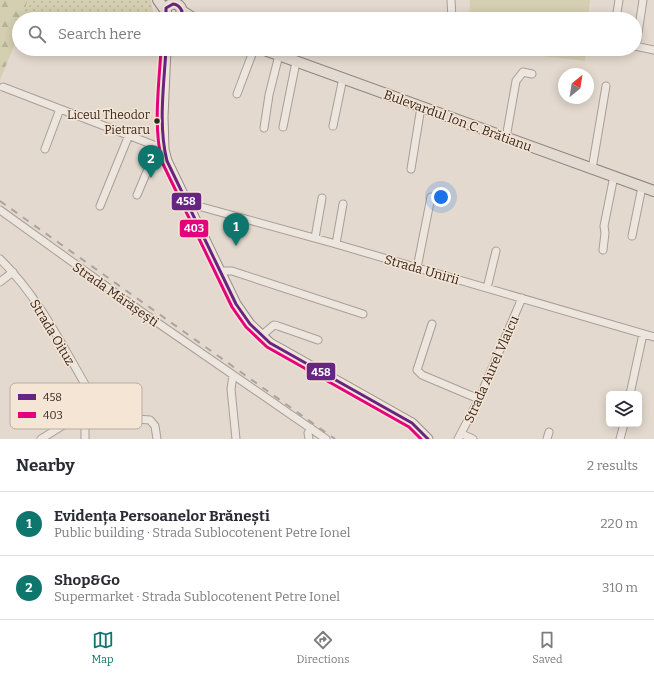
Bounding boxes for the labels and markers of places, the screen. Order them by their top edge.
place label: Liceul Theodor Pietraru [67,108,151,137]
marker: Liceul Theodor Pietraru [152,116,162,126]
pin: 2 [138,145,164,178]
pin: 1 [223,213,249,246]

